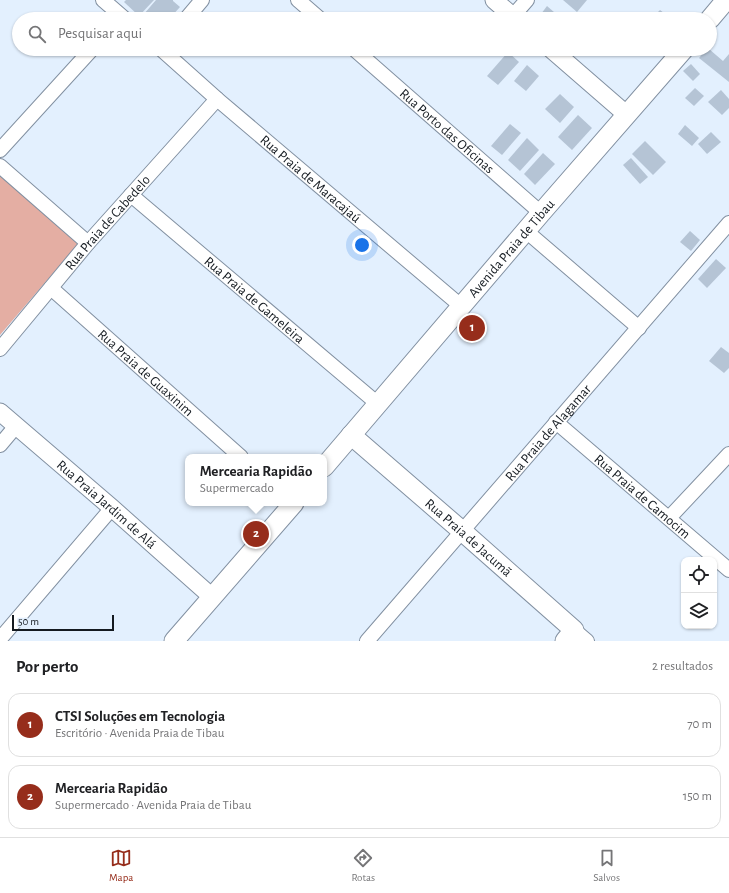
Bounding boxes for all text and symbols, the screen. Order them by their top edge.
search box [12,12,717,56]
icon: search [26,23,48,45]
text: Pesquisar aqui [58,26,142,41]
street label: Rua Porto das Oficinas [397,87,496,176]
street label: Rua Praia de Maracajaú [257,133,363,226]
street label: Rua Praia de Cabedelo [63,173,153,273]
street label: Avenida Praia de Tibau [466,197,557,300]
your location [352,235,372,255]
street label: Rua Praia de Gameleira [201,254,307,347]
pin: 1 [459,313,485,343]
street label: Rua Praia de Guaxinim [95,327,196,419]
street label: Rua Praia de Alagamar [503,382,594,484]
street label: Rua Praia de Camocim [591,452,693,542]
popup [185,454,327,506]
street label: Rua Praia Jardim de Alá [54,458,159,552]
text: Mercearia Rapidão [200,464,312,479]
text: Supermercado [200,482,274,495]
street label: Rua Praia de Jacumã [422,496,515,580]
pin: 2 [243,519,269,549]
map controls [681,557,717,629]
button: locate [681,557,717,593]
button: layers [681,593,717,629]
scale bar [12,613,114,632]
text: 50 m [18,616,39,627]
text: Por perto [16,658,79,675]
text: 2 resultados [652,660,713,673]
text: CTSI Soluções em Tecnologia [55,709,225,724]
text: 1 [28,718,32,731]
text: 70 m [687,718,712,731]
text: Escritório · Avenida Praia de Tibau [55,727,225,740]
text: Mercearia Rapidão [55,781,168,796]
text: 2 [27,790,33,803]
text: 150 m [683,790,712,803]
text: Supermercado · Avenida Praia de Tibau [55,799,251,812]
tab: Mapa [109,847,133,884]
tab: Rotas [351,847,375,884]
tab: Salvos [593,847,620,884]

